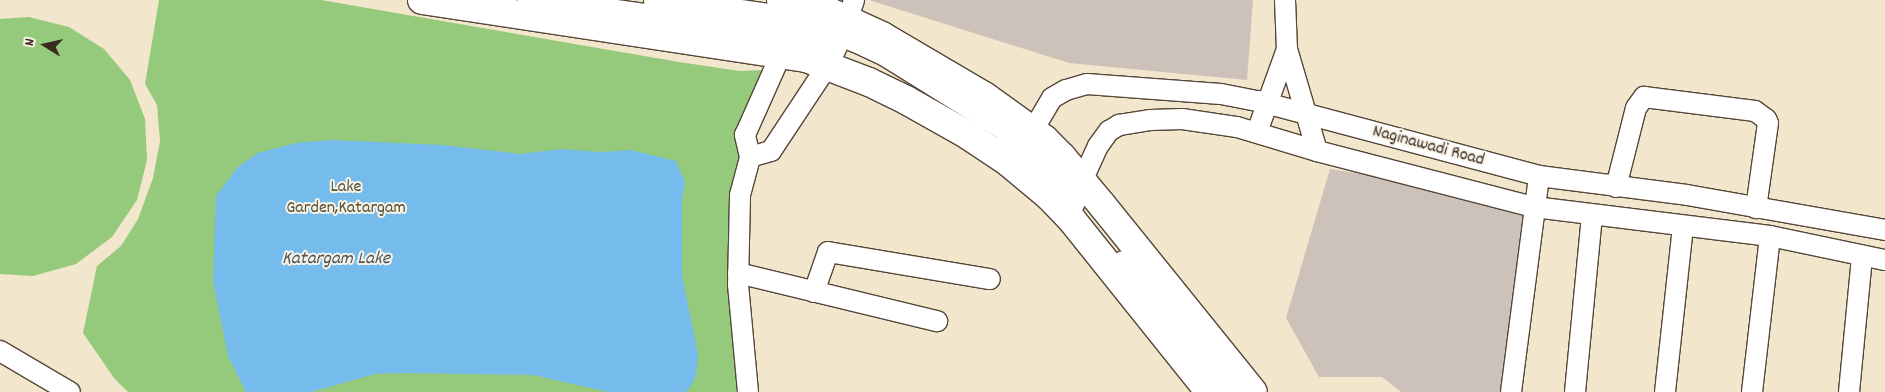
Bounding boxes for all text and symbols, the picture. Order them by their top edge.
north arrow [20,20,70,70]
text: N [20,37,41,48]
street label: Naginawadi Road [1370,122,1486,172]
park label: Lake Garden,Katargam [286,178,406,220]
water label: Katargam Lake [282,249,390,271]

